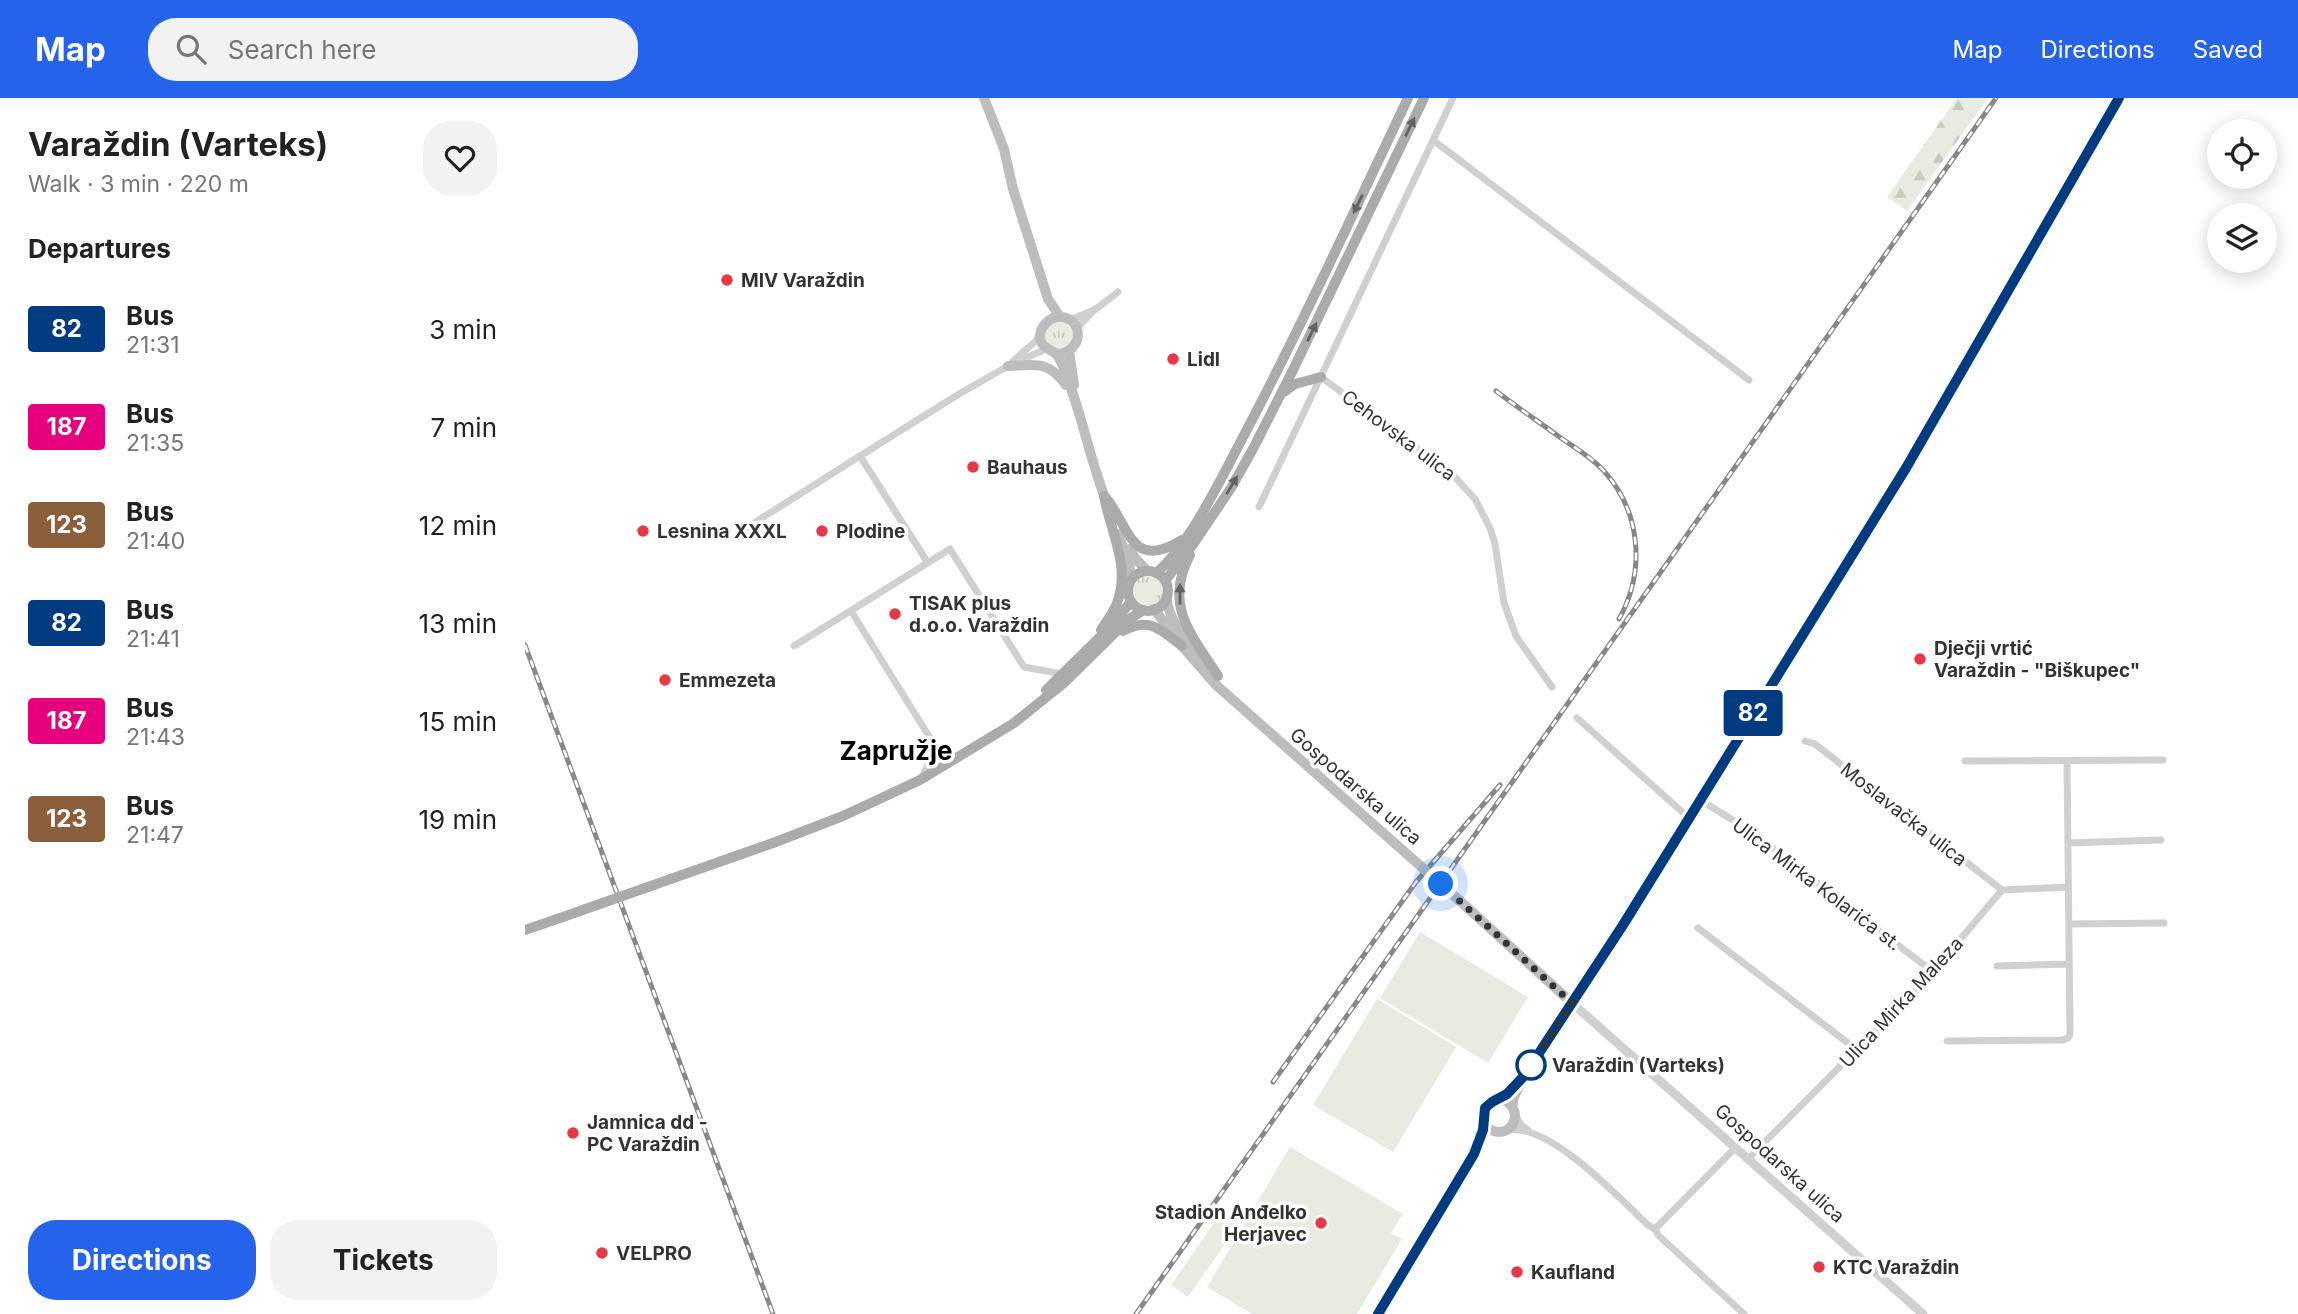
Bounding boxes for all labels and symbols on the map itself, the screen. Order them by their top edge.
one-way arrow [1404,117,1416,137]
one-way arrow [1352,194,1363,214]
place label: MIV Varaždin [741,269,865,292]
marker: MIV Varaždin [719,272,735,288]
one-way arrow [1306,322,1318,342]
place label: Lidl [1187,348,1220,371]
marker: Lidl [1165,351,1181,367]
street label: Cehovska ulica [1337,385,1460,486]
place label: Bauhaus [987,456,1068,479]
marker: Bauhaus [965,459,981,475]
one-way arrow [1225,476,1238,495]
place label: Lesnina XXXL [657,520,787,543]
place label: Plodine [836,520,905,543]
marker: Lesnina XXXL [635,523,651,539]
marker: Plodine [814,523,830,539]
one-way arrow [1174,583,1186,605]
place label: TISAK plus d.o.o. Varaždin [909,592,1049,637]
marker: TISAK plus d.o.o. Varaždin [887,606,903,622]
place label: Dječji vrtić Varaždin - "Biškupec" [1934,637,2140,682]
marker: Dječji vrtić Varaždin - "Biškupec" [1912,651,1928,667]
place label: Emmezeta [679,669,776,692]
marker: Emmezeta [657,672,673,688]
line badge: 82 [1721,690,1785,736]
street label: Gospodarska ulica [1285,723,1426,850]
district label: Zapružje [840,735,952,766]
street label: Moslavačka ulica [1836,758,1972,871]
street label: Ulica Mirka Kolarića st. [1728,813,1906,955]
your location [1423,866,1458,901]
street label: Ulica Mirka Maleza [1835,932,1968,1073]
marker: Varaždin (Varteks) [1516,1050,1546,1080]
place label: Varaždin (Varteks) [1552,1054,1725,1077]
street label: Gospodarska ulica [1710,1099,1849,1228]
place label: Jamnica dd - PC Varaždin [587,1111,708,1156]
marker: Jamnica dd - PC Varaždin [565,1125,581,1141]
place label: Stadion Anđelko Herjavec [1155,1201,1307,1246]
marker: Stadion Anđelko Herjavec [1313,1215,1329,1231]
place label: VELPRO [616,1242,692,1265]
marker: VELPRO [594,1245,610,1261]
place label: KTC Varaždin [1833,1256,1959,1279]
marker: KTC Varaždin [1811,1259,1827,1275]
place label: Kaufland [1531,1261,1615,1284]
marker: Kaufland [1509,1264,1525,1280]

